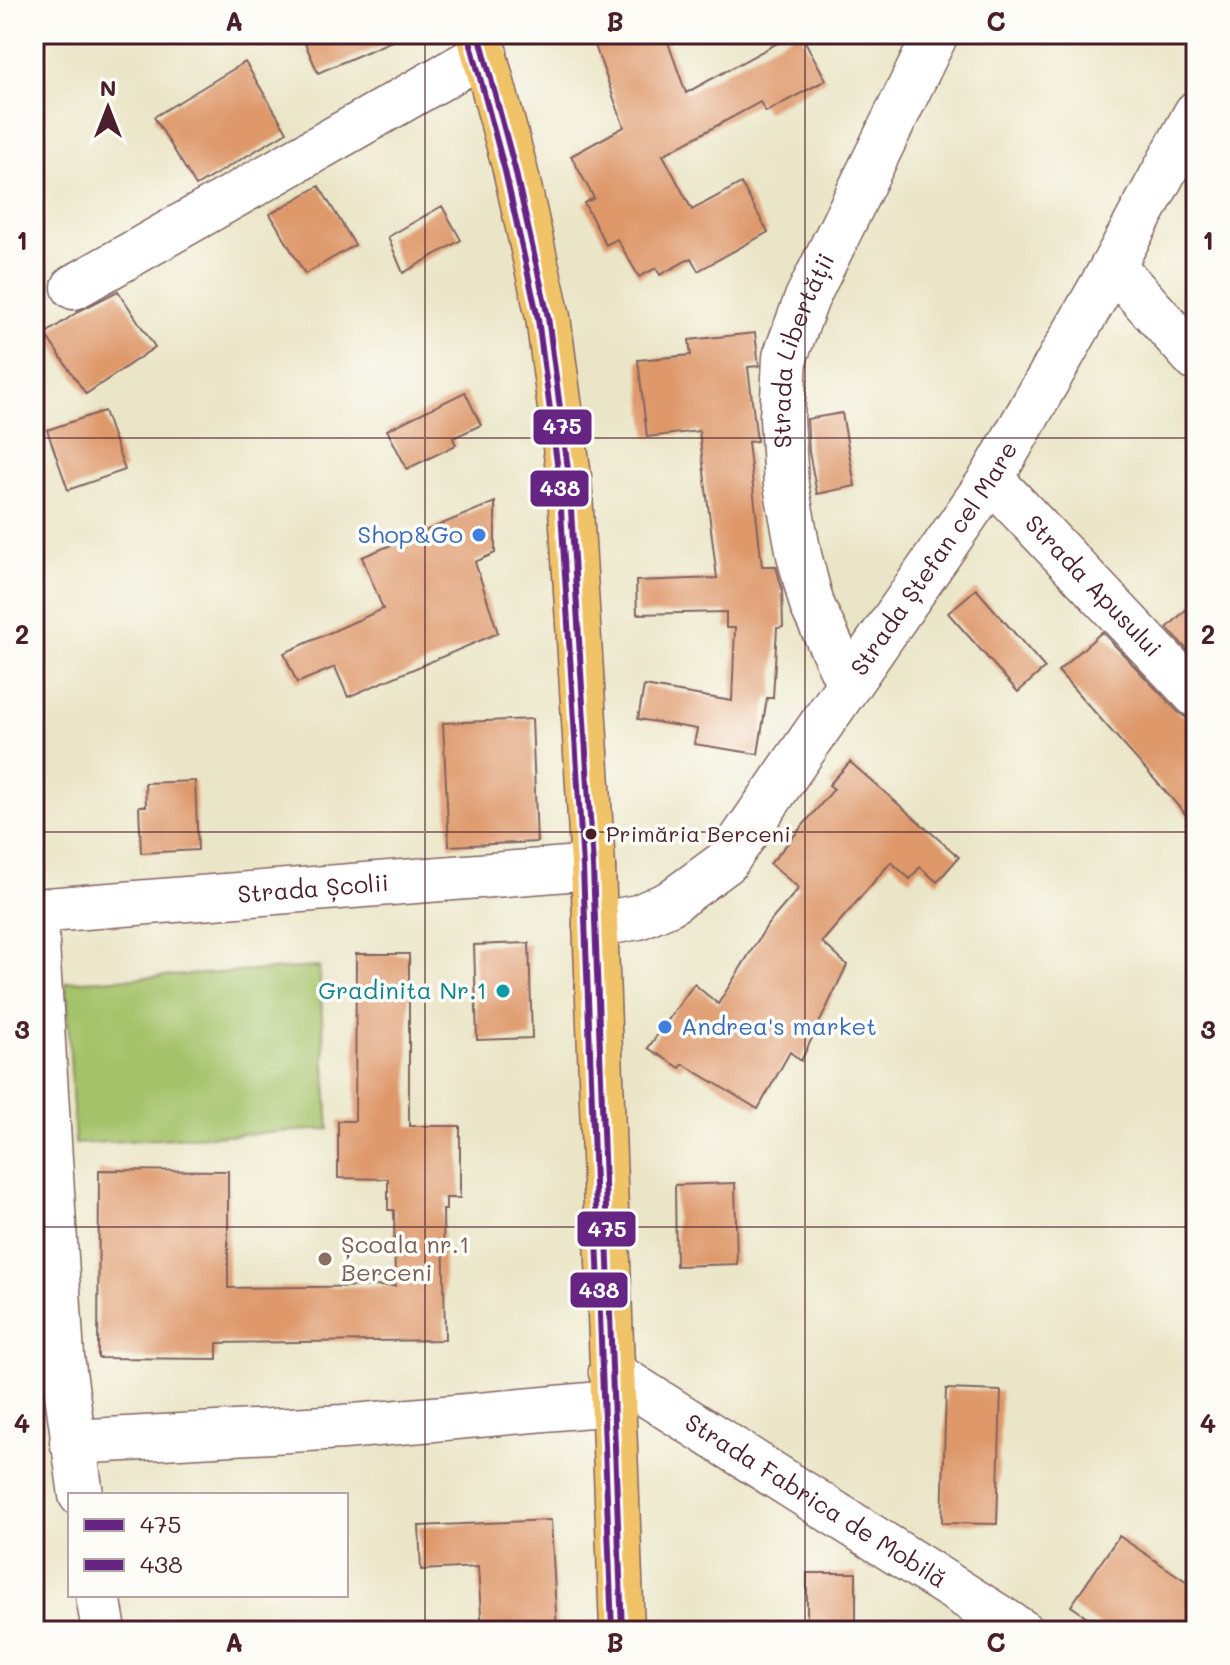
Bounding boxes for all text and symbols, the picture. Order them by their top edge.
text: A [225,4,243,38]
text: B [606,4,624,38]
text: C [986,4,1006,38]
north arrow [68,68,148,148]
text: N [100,73,116,102]
text: 1 [16,223,28,257]
text: 1 [1202,223,1214,257]
street label: Strada Libertății [765,248,841,449]
line badge: 475 [532,408,593,446]
text: 475 [542,411,582,440]
street label: Strada Ștefan cel Mare [843,435,1023,681]
line badge: 438 [529,469,590,508]
text: 438 [540,473,580,502]
street label: Strada Apusului [1019,508,1169,663]
place label: Shop&Go [358,518,463,549]
marker: Shop&Go [470,526,488,544]
text: 2 [15,617,29,651]
text: 2 [1201,617,1215,651]
place label: Primăria Berceni [606,819,791,848]
marker: Primăria Berceni [583,826,599,842]
street label: Strada Școlii [236,866,390,909]
place label: Gradinita Nr.1 [318,974,487,1005]
marker: Gradinita Nr.1 [494,982,512,1000]
place label: Andrea's market [681,1010,877,1041]
text: 3 [14,1012,30,1046]
text: 3 [1200,1012,1216,1046]
marker: Andrea's market [656,1018,674,1036]
line badge: 475 [576,1210,637,1248]
text: 475 [587,1214,627,1243]
place label: Școala nr.1 Berceni [341,1228,470,1287]
marker: Școala nr.1 Berceni [316,1250,334,1268]
line badge: 438 [569,1271,629,1309]
text: 438 [579,1275,619,1304]
text: 4 [14,1406,30,1440]
street label: Strada Fabrica de Mobilă [680,1406,953,1594]
text: 4 [1200,1406,1216,1440]
legend [68,1493,348,1597]
text: 475 [140,1508,181,1539]
text: 438 [140,1548,183,1579]
text: A [225,1625,243,1659]
text: B [606,1625,624,1659]
text: C [986,1625,1006,1659]

